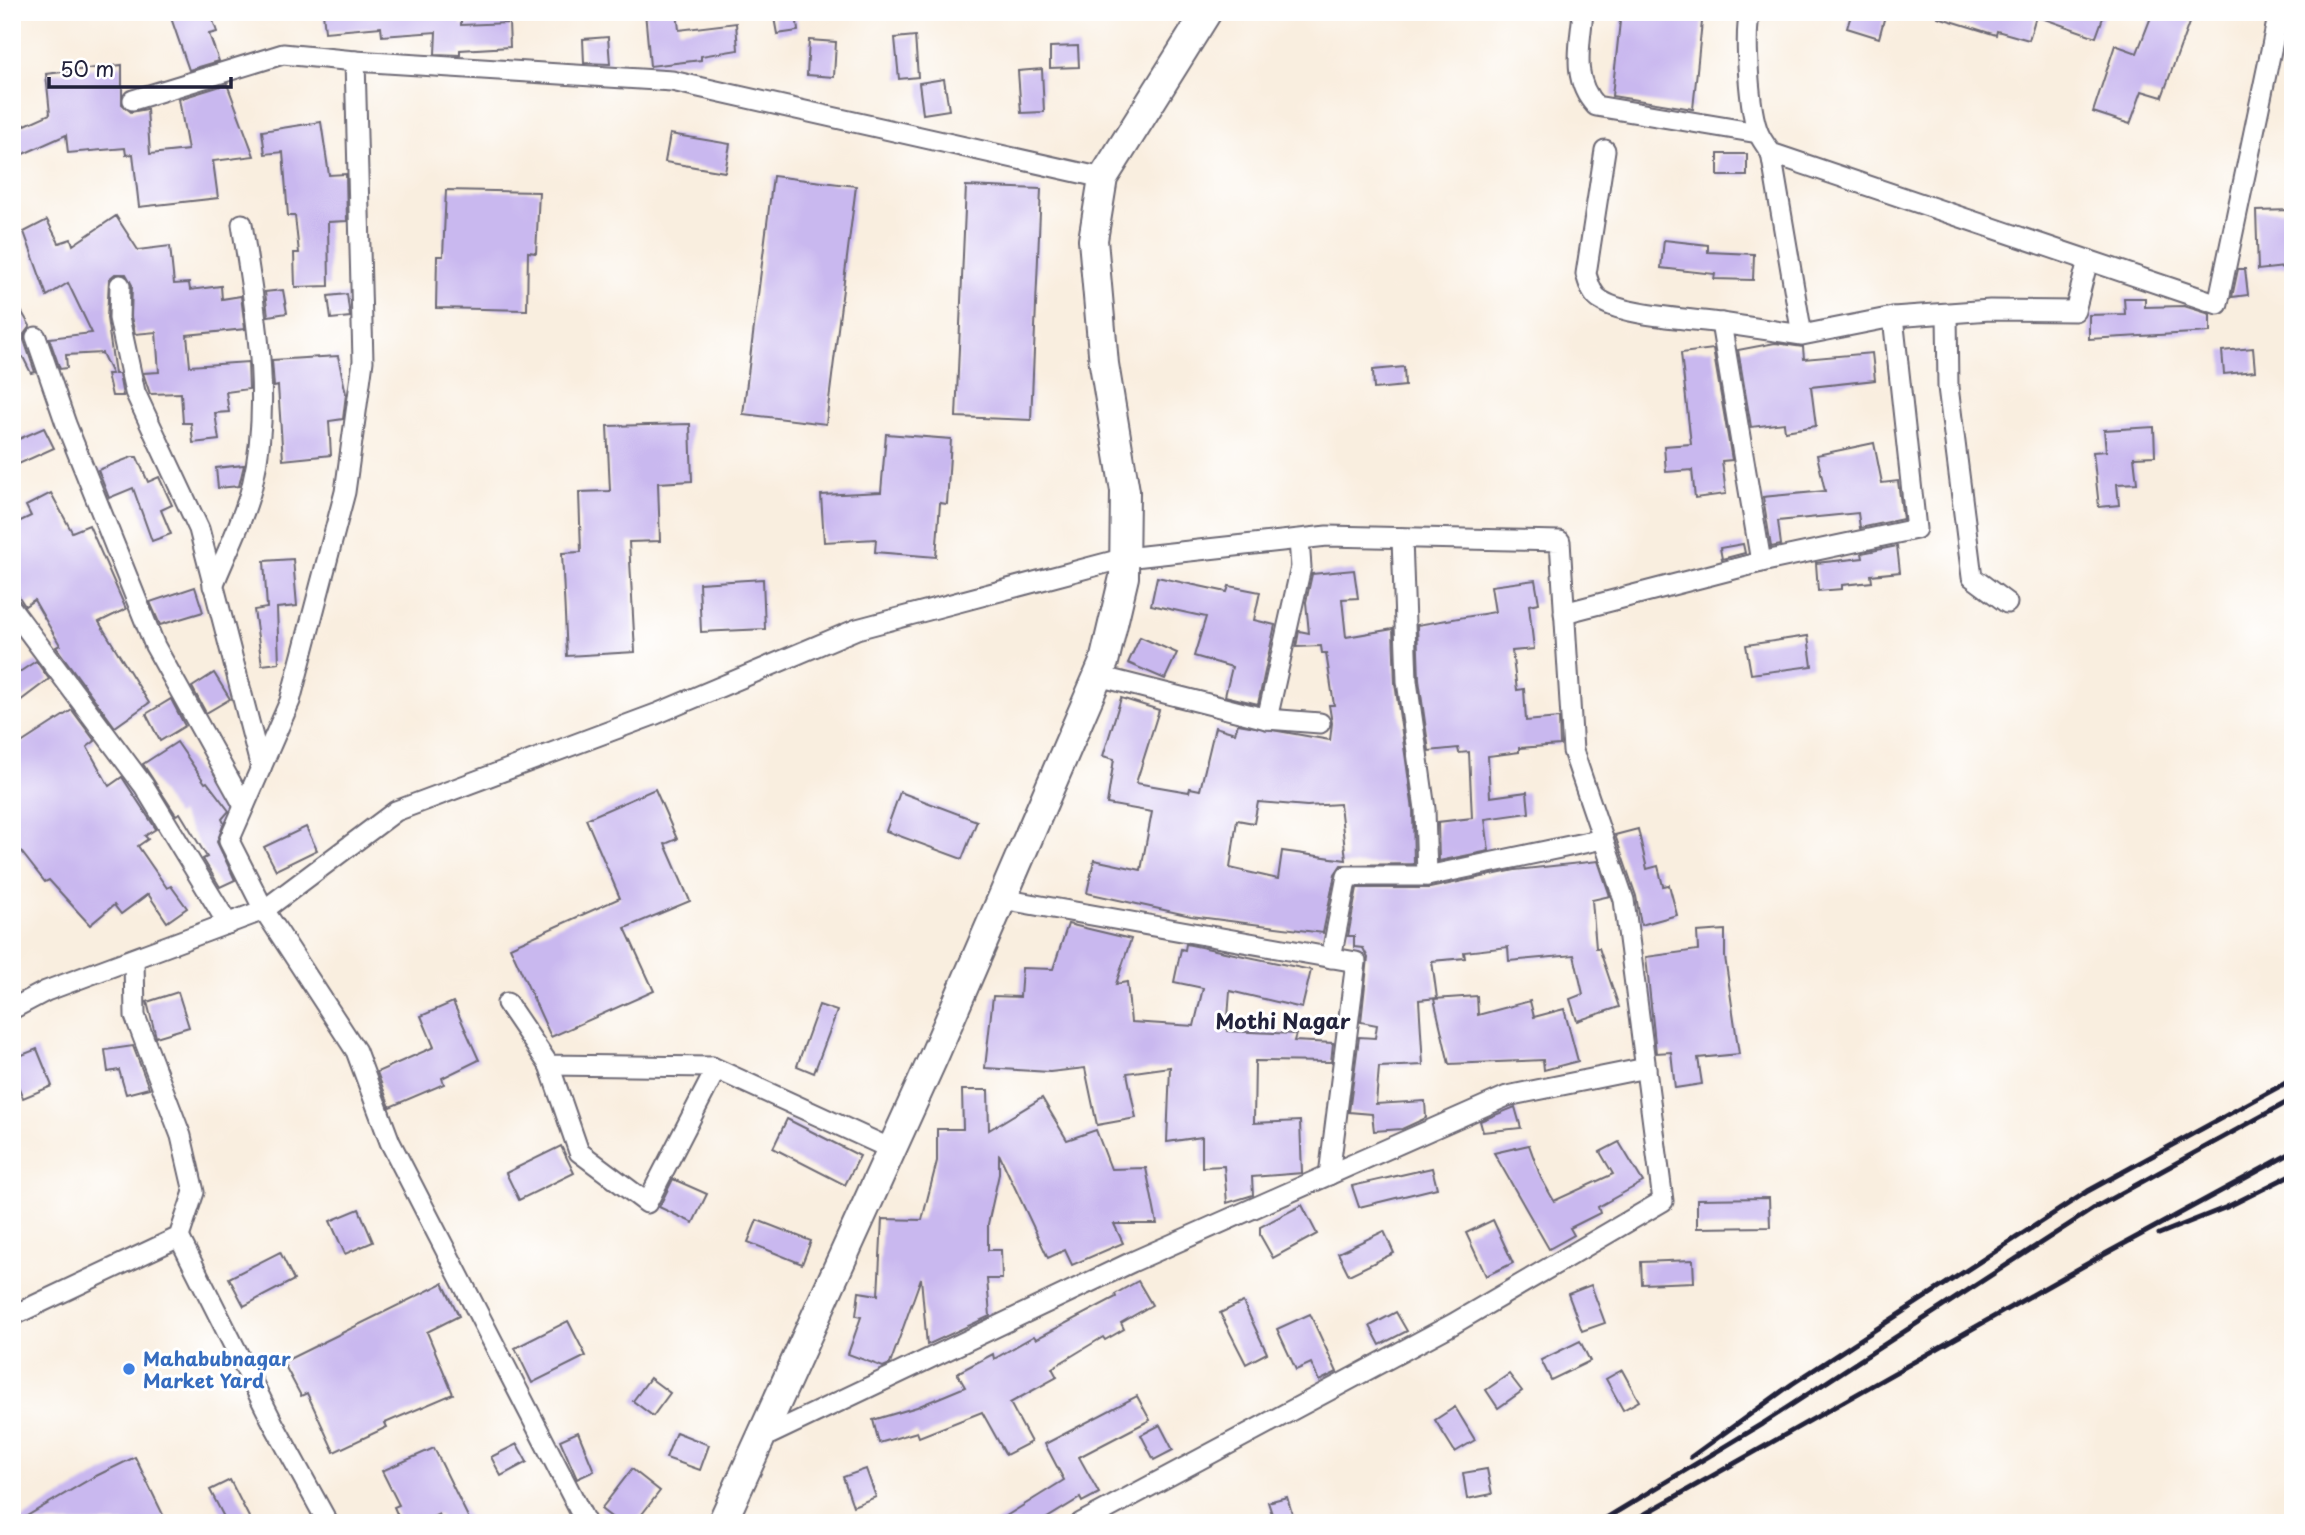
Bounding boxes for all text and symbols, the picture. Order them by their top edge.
scale bar [49,46,231,90]
text: 50 m [60,52,114,84]
district label: Mothi Nagar [1215,1004,1351,1036]
place label: Mahabubnagar Market Yard [143,1344,291,1394]
marker: Mahabubnagar Market Yard [121,1361,137,1377]

